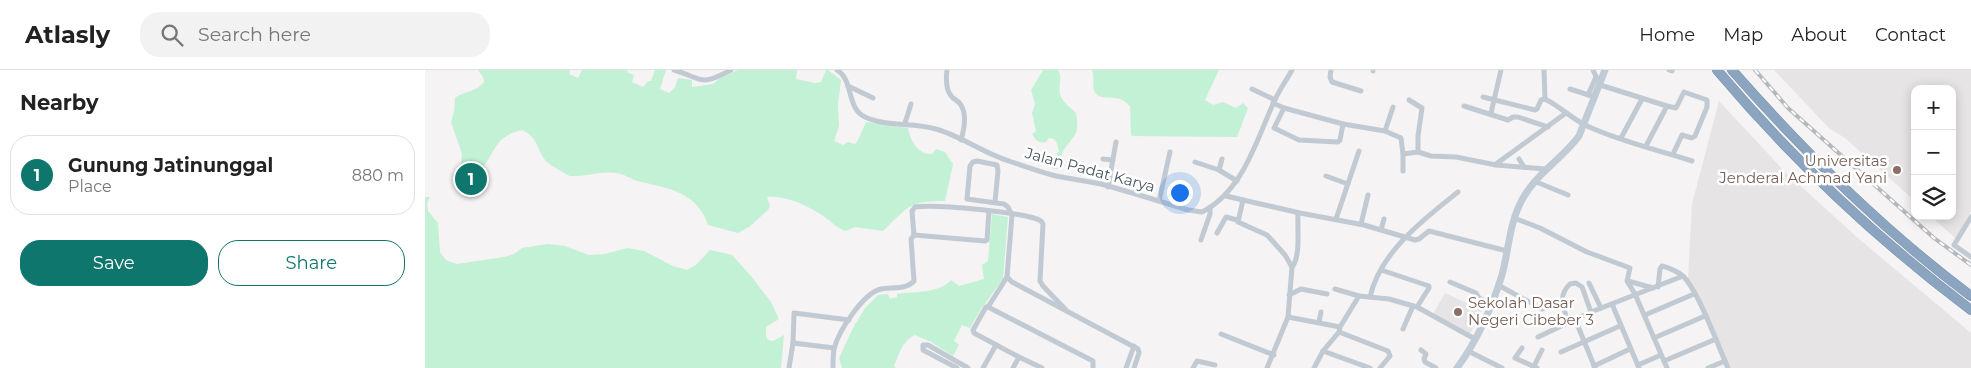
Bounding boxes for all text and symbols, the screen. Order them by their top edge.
search box [140,12,490,57]
text: Atlasly [25,20,110,49]
icon: search [158,21,186,49]
text: Search here [198,23,311,46]
text: Home [1639,24,1695,46]
text: Map [1723,24,1763,46]
text: About [1791,24,1847,46]
text: Contact [1875,24,1946,46]
map controls [1911,85,1956,220]
button: + [1911,85,1956,130]
text: Nearby [20,90,99,115]
button: − [1911,130,1956,175]
street label: Jalan Padat Karya [1022,143,1157,196]
place label: Universitas Jenderal Achmad Yani [1718,151,1887,187]
text: Gunung Jatinunggal [68,154,273,177]
pin: 1 [455,160,487,198]
marker: Universitas Jenderal Achmad Yani [1891,164,1903,176]
text: 1 [34,166,40,185]
text: 880 m [352,166,404,185]
button: layers [1911,175,1956,220]
text: Place [68,177,112,196]
your location [1167,180,1193,206]
button: Save [20,240,208,286]
button: Share [218,240,405,286]
place label: Sekolah Dasar Negeri Cibeber 3 [1468,293,1594,329]
marker: Sekolah Dasar Negeri Cibeber 3 [1452,306,1464,318]

